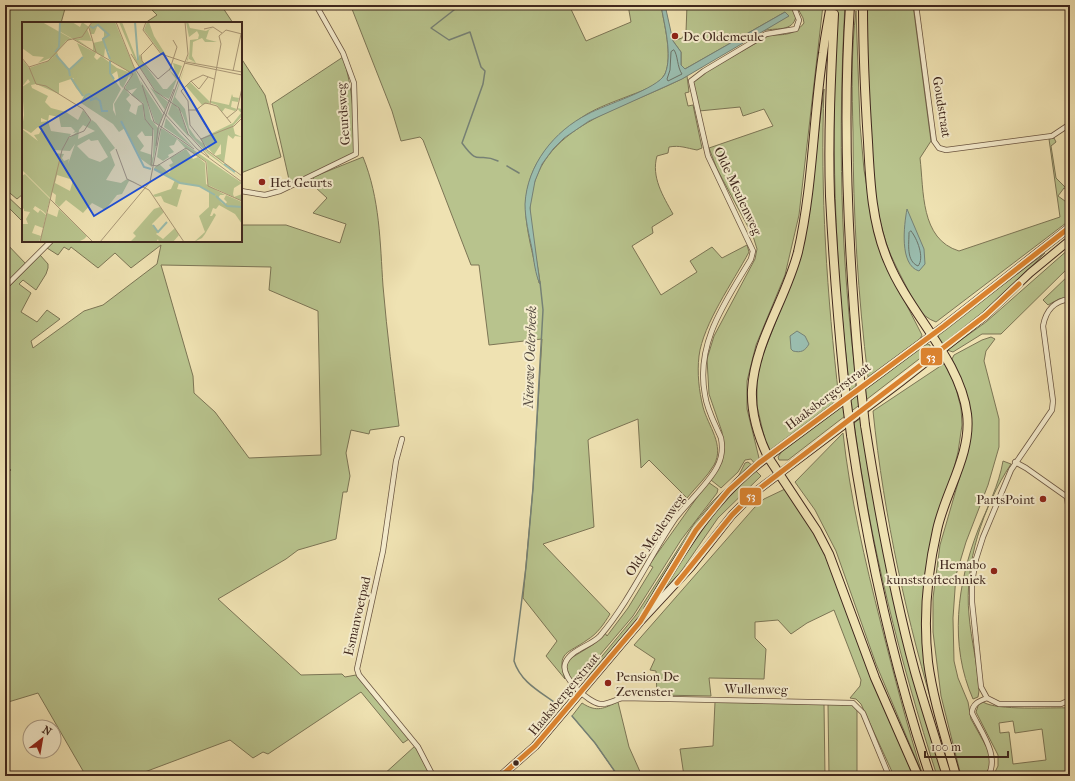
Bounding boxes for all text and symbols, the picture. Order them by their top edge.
inset map [22,22,242,242]
place label: De Oldemeule [683,29,764,44]
marker: De Oldemeule [670,31,680,41]
street label: Goudstraat [930,75,954,139]
street label: Geurdsweg [333,81,353,146]
street label: Olde Meulenweg [711,145,765,238]
place label: Het Geurts [270,175,332,190]
marker: Het Geurts [257,177,267,187]
water label: Nieuwe Oelerbeek [520,305,540,410]
line badge: 53 [920,347,943,366]
text: 53 [926,351,936,364]
street label: Haaksbergerstraat [782,359,874,433]
line badge: 53 [739,487,762,506]
street label: Olde Meulenweg [622,490,689,579]
text: 53 [746,490,756,503]
place label: PartsPoint [976,492,1035,507]
marker: PartsPoint [1038,494,1048,504]
place label: Hemabo kunststoftechniek [886,557,986,587]
marker: Hemabo kunststoftechniek [989,566,999,576]
street label: Esmanvoetpad [341,574,374,657]
street label: Haaksbergerstraat [525,649,603,738]
place label: Pension De Zevenster [616,669,680,699]
marker: Pension De Zevenster [603,678,613,688]
street label: Wullenweg [723,681,789,697]
north arrow [22,719,62,759]
text: N [40,723,54,739]
scale bar [925,733,1008,759]
text: 100 m [931,740,961,754]
unlabelled marker [511,758,521,768]

